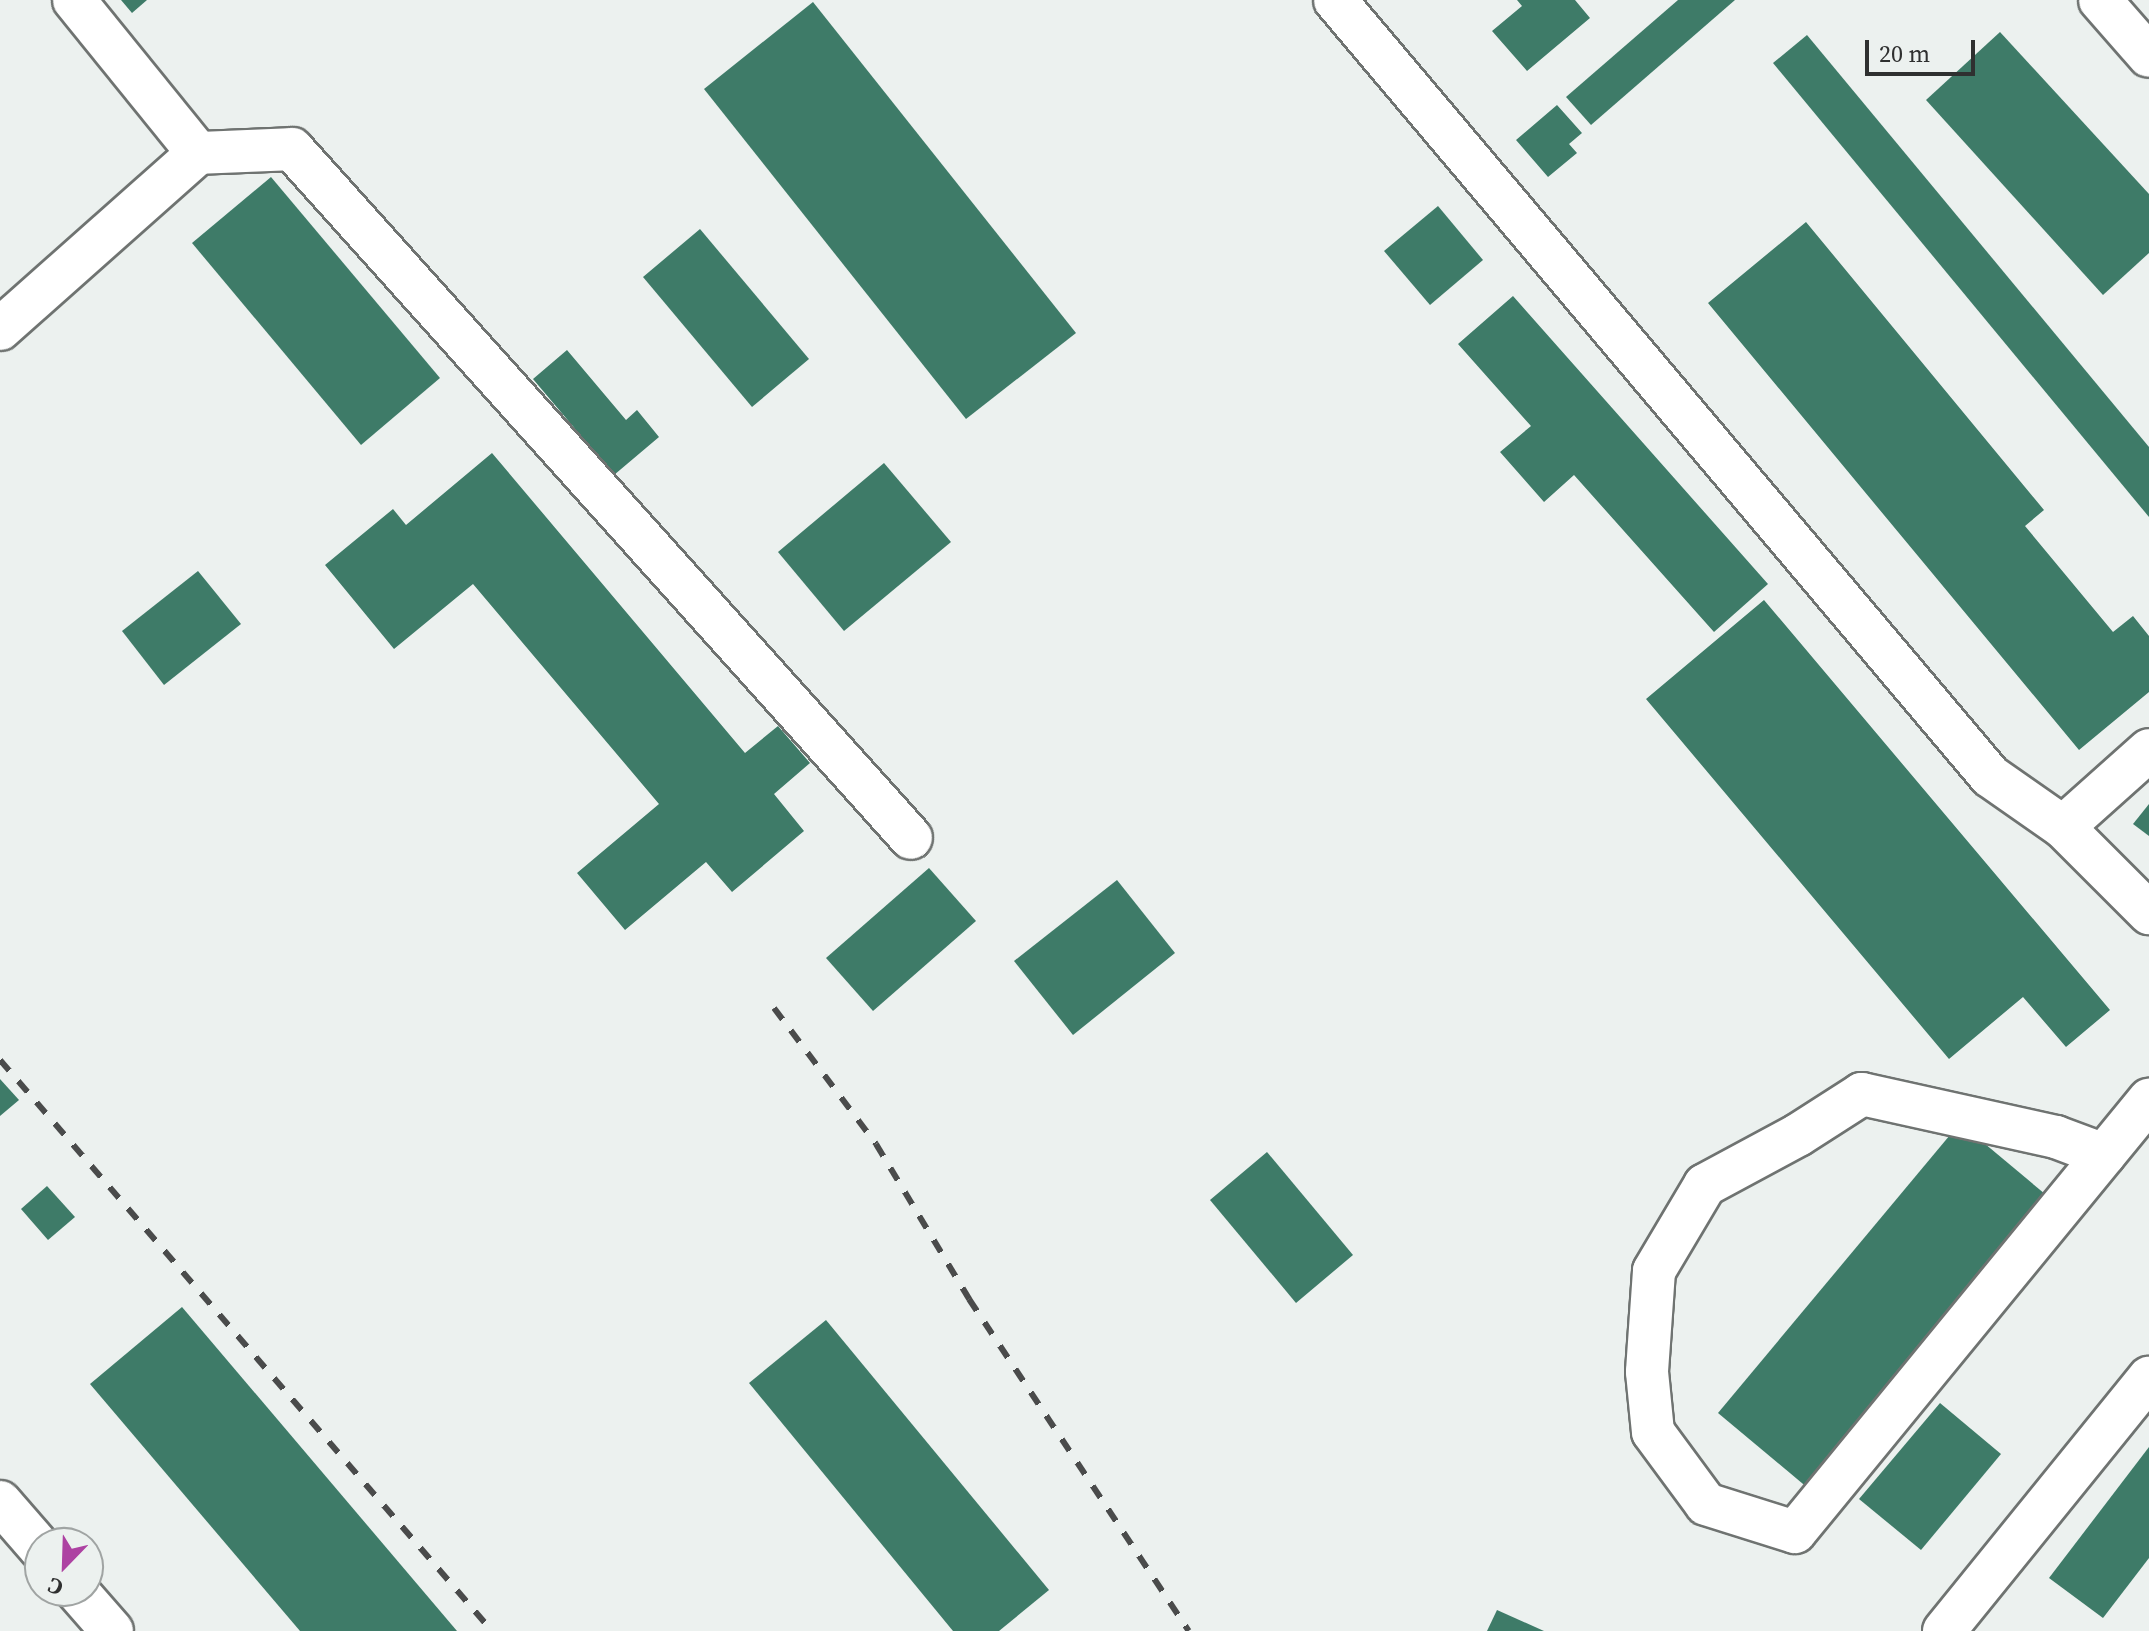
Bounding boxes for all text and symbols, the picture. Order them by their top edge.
scale bar [1869,24,1979,74]
text: 20 m [1879,37,1930,70]
north arrow [24,1527,104,1607]
text: С [43,1571,68,1604]

